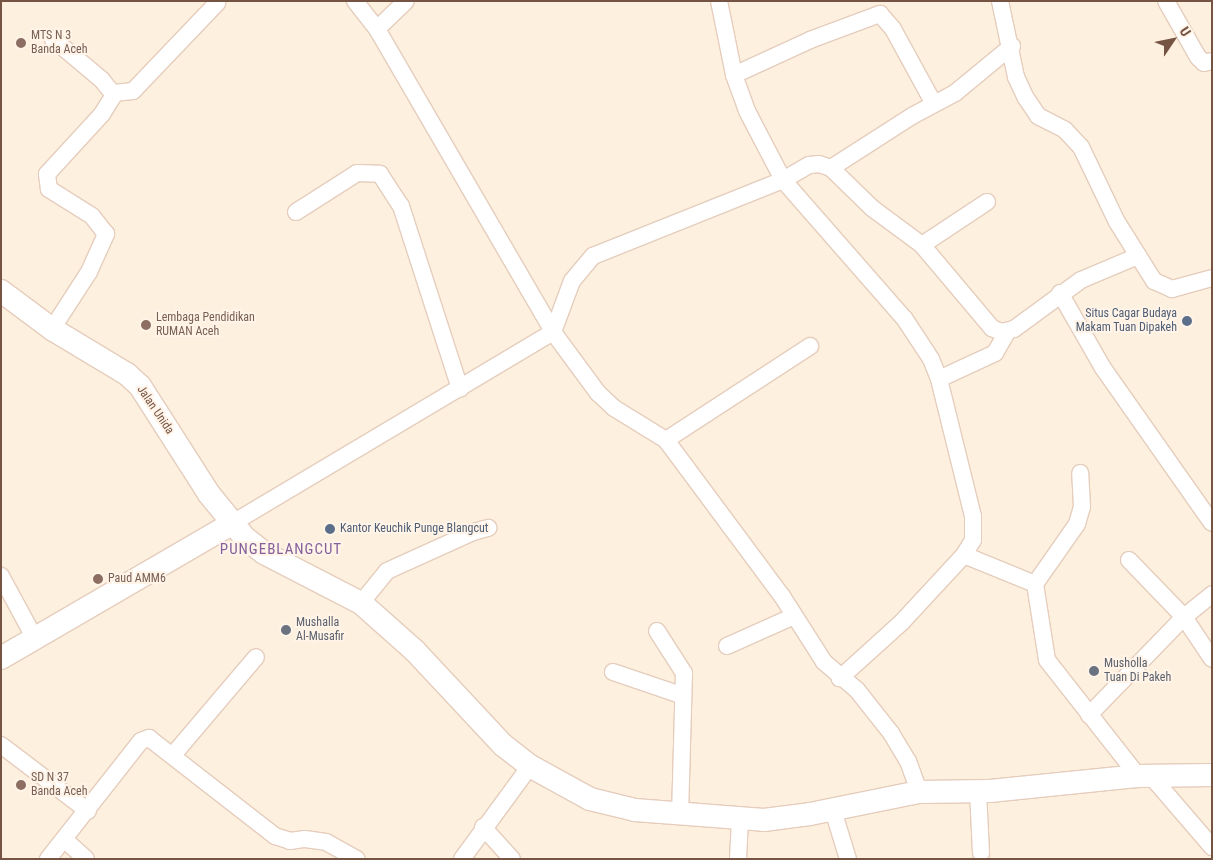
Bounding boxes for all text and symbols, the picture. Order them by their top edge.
north arrow [1148,15,1198,65]
text: U [1177,24,1194,39]
place label: MTS N 3 Banda Aceh [31,29,87,57]
marker: MTS N 3 Banda Aceh [15,37,27,49]
place label: Situs Cagar Budaya Makam Tuan Dipakeh [1075,307,1177,335]
place label: Lembaga Pendidikan RUMAN Aceh [156,311,255,339]
marker: Situs Cagar Budaya Makam Tuan Dipakeh [1181,315,1193,327]
marker: Lembaga Pendidikan RUMAN Aceh [140,319,152,331]
street label: Jalan Unida [133,383,177,437]
place label: Kantor Keuchik Punge Blangcut [340,522,488,536]
marker: Kantor Keuchik Punge Blangcut [324,523,336,535]
district label: PUNGEBLANGCUT [218,541,344,559]
place label: Paud AMM6 [108,572,166,586]
marker: Paud AMM6 [92,573,104,585]
place label: Mushalla Al-Musafir [296,616,344,644]
marker: Mushalla Al-Musafir [280,624,292,636]
place label: Musholla Tuan Di Pakeh [1104,657,1171,685]
marker: Musholla Tuan Di Pakeh [1088,665,1100,677]
place label: SD N 37 Banda Aceh [31,771,87,799]
marker: SD N 37 Banda Aceh [15,779,27,791]

